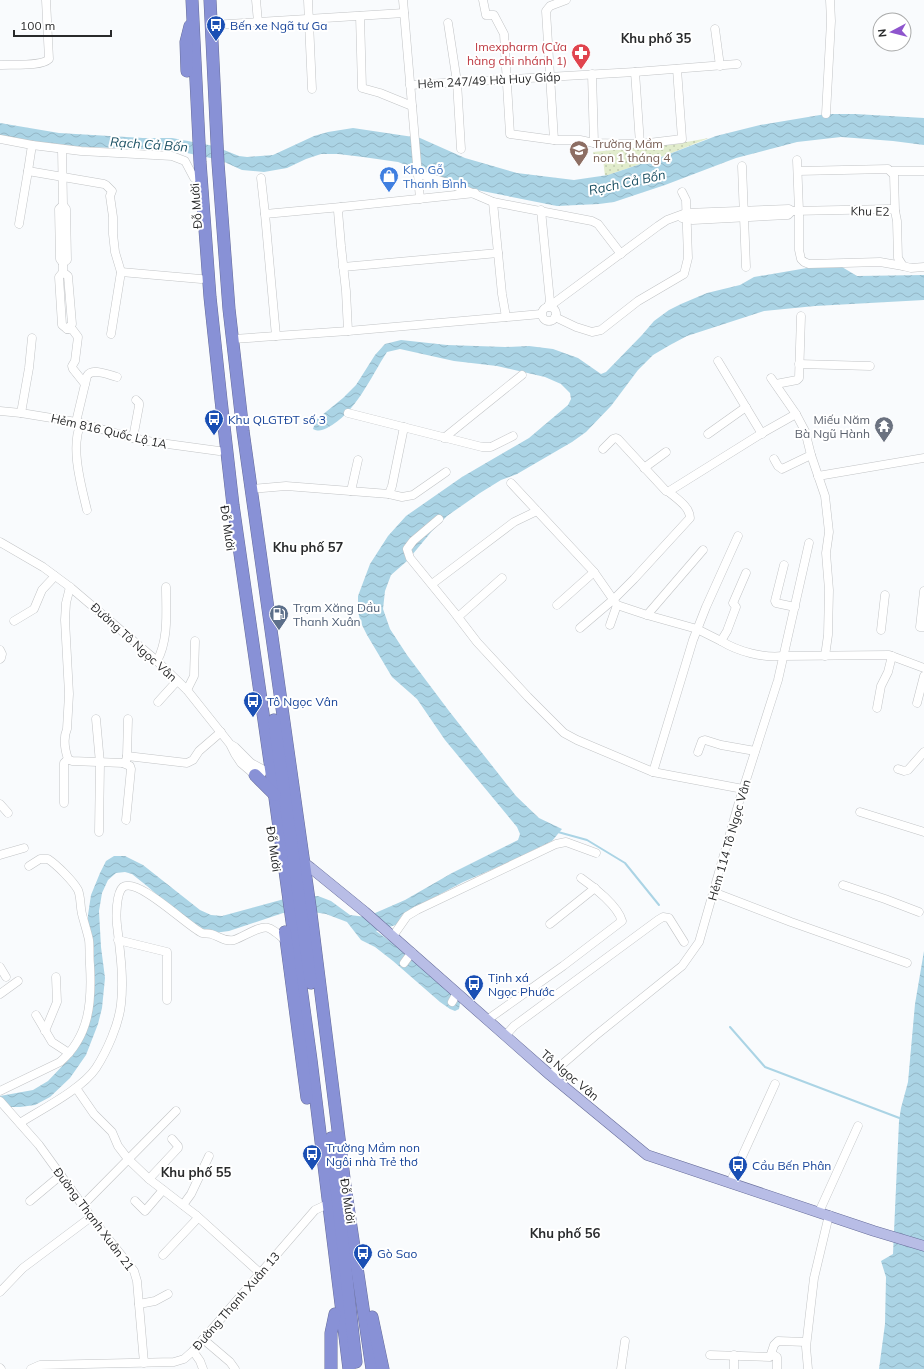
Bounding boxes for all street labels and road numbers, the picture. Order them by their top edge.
street label: Hẻm 247/49 Hà Huy Giáp [417,69,561,91]
street label: Đỗ Mười [187,182,205,229]
street label: Khu E2 [850,203,890,219]
street label: Hẻm 816 Quốc Lộ 1A [49,410,169,452]
street label: Đỗ Mười [217,504,239,552]
street label: Đường Tô Ngọc Vân [88,599,180,685]
street label: Hẻm 114 Tô Ngọc Vân [705,778,753,902]
street label: Đỗ Mười [263,825,285,873]
street label: Tô Ngọc Vân [538,1046,602,1104]
street label: Đường Thạnh Xuân 21 [50,1164,138,1274]
street label: Đỗ Mười [337,1177,359,1225]
street label: Đường Thạnh Xuân 13 [189,1249,283,1353]

